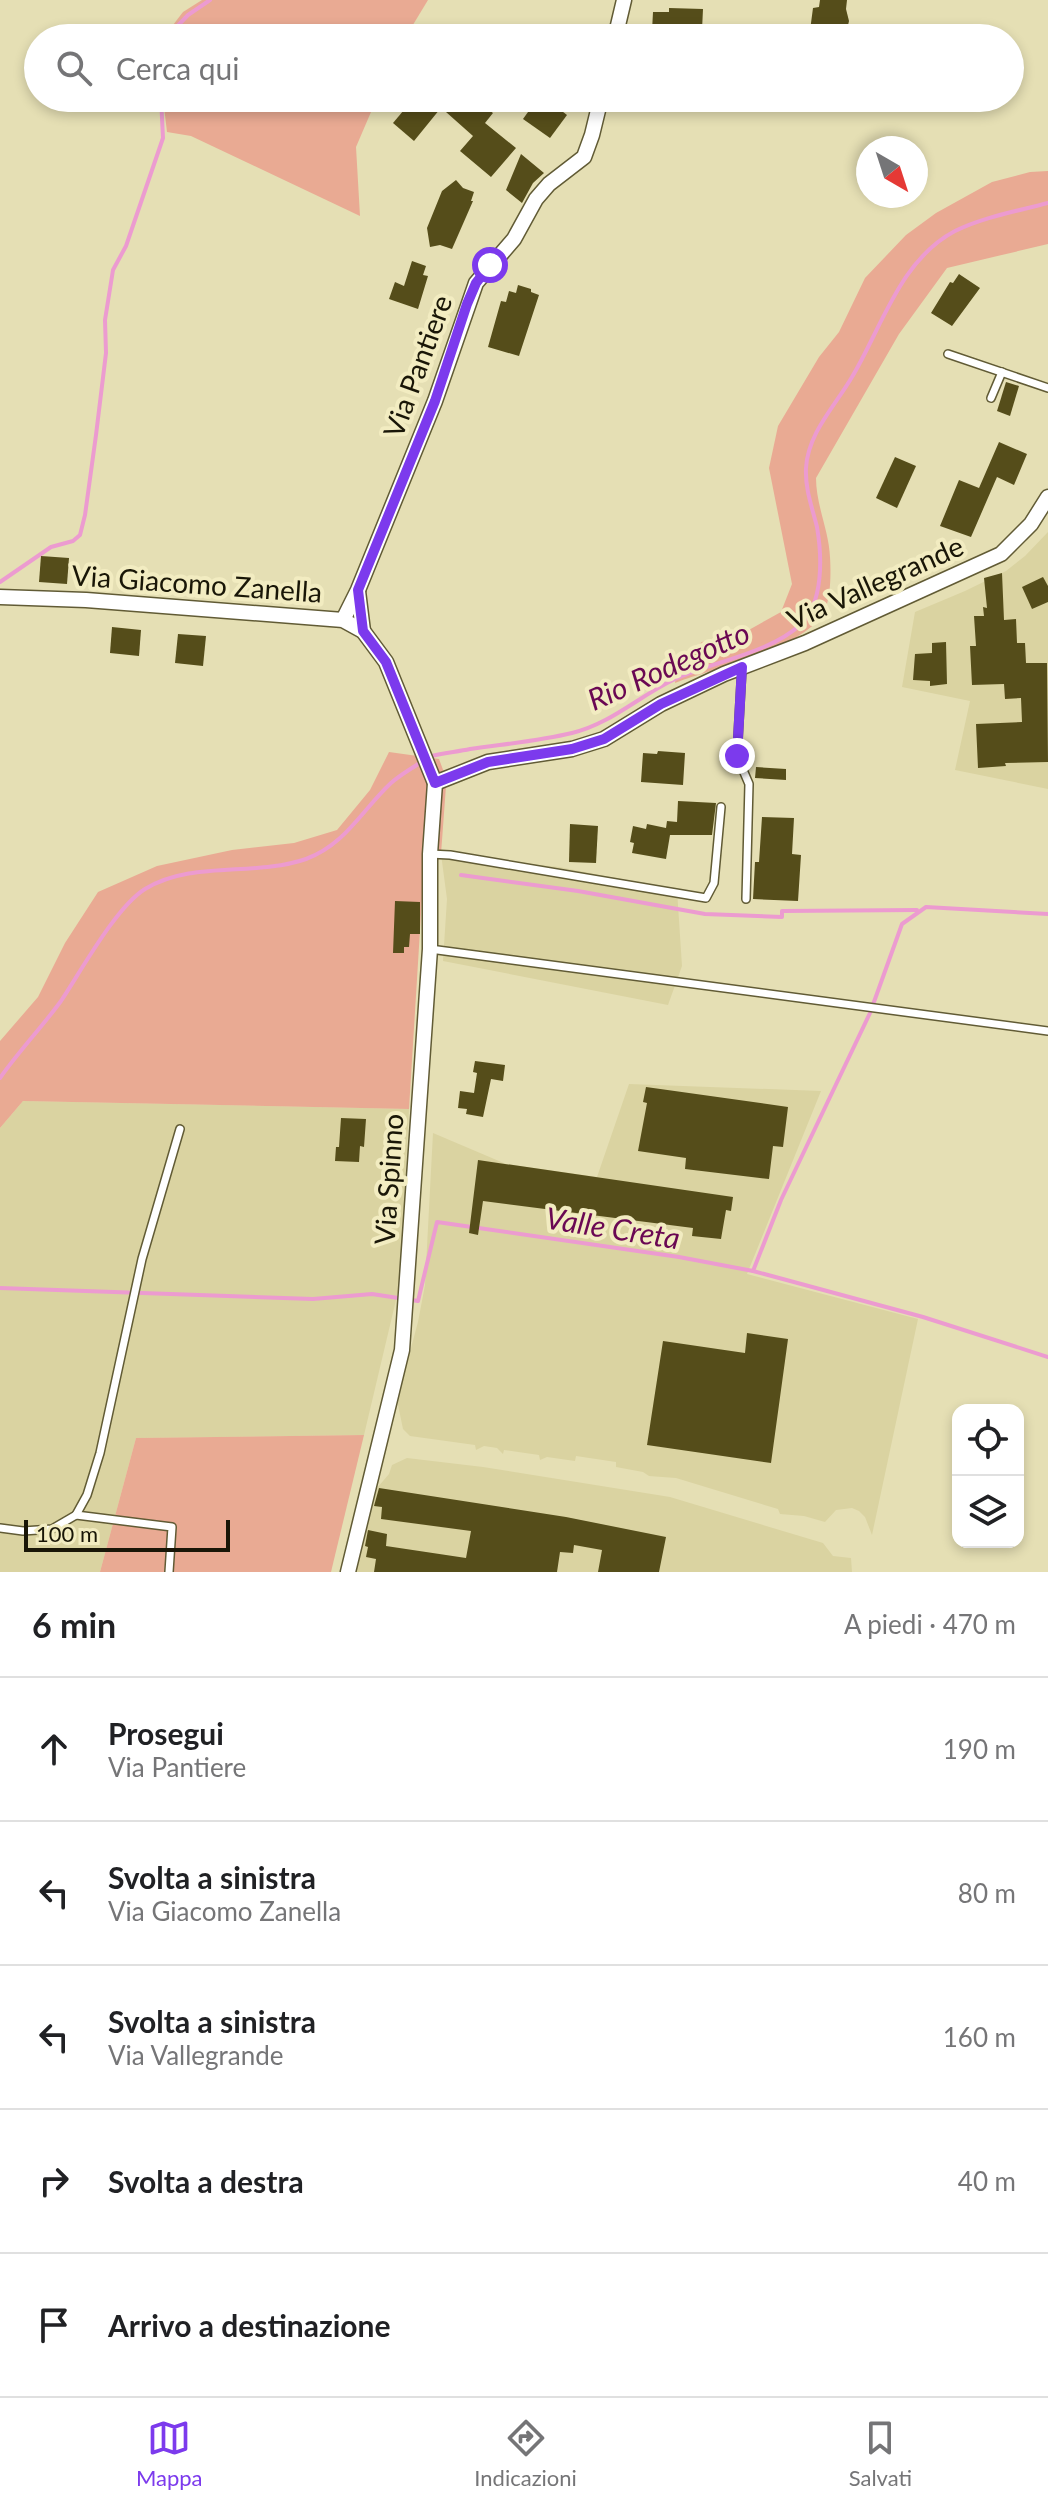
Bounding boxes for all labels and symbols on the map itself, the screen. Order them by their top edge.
north arrow [856,136,928,208]
route start [472,247,508,283]
street label: Via Pantiere [376,290,458,442]
street label: Via Vallegrande [782,528,968,636]
street label: Via Giacomo Zanella [71,557,323,609]
water label: Rio Rodegotto [581,613,755,717]
route end [719,738,755,774]
street label: Via Spinno [366,1112,410,1246]
water label: Valle Creta [543,1199,683,1255]
scale bar [24,1516,230,1552]

